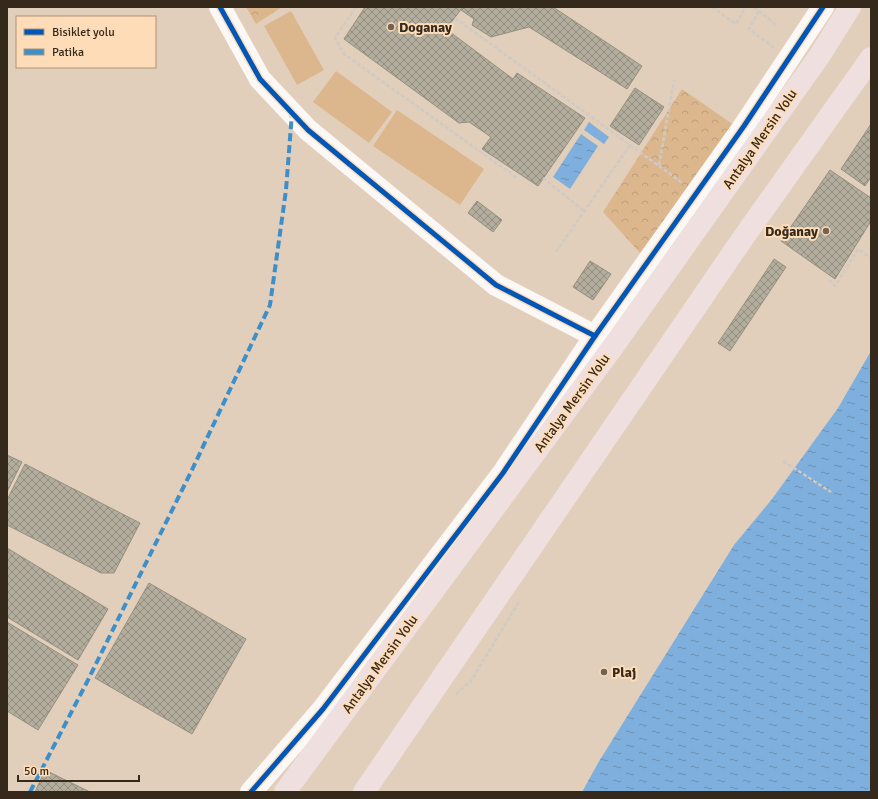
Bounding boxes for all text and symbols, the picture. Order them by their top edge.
legend [16,16,156,68]
place label: Doganay [399,19,452,36]
marker: Doganay [386,22,396,32]
text: Bisiklet yolu [52,25,115,40]
text: Patika [52,45,84,60]
street label: Antalya Mersin Yolu [719,86,801,192]
place label: Doğanay [765,223,818,240]
marker: Doğanay [821,226,831,236]
street label: Antalya Mersin Yolu [530,350,614,456]
street label: Antalya Mersin Yolu [338,611,422,717]
place label: Plaj [612,664,636,681]
marker: Plaj [599,667,609,677]
scale bar [18,757,139,783]
text: 50 m [24,764,49,779]

